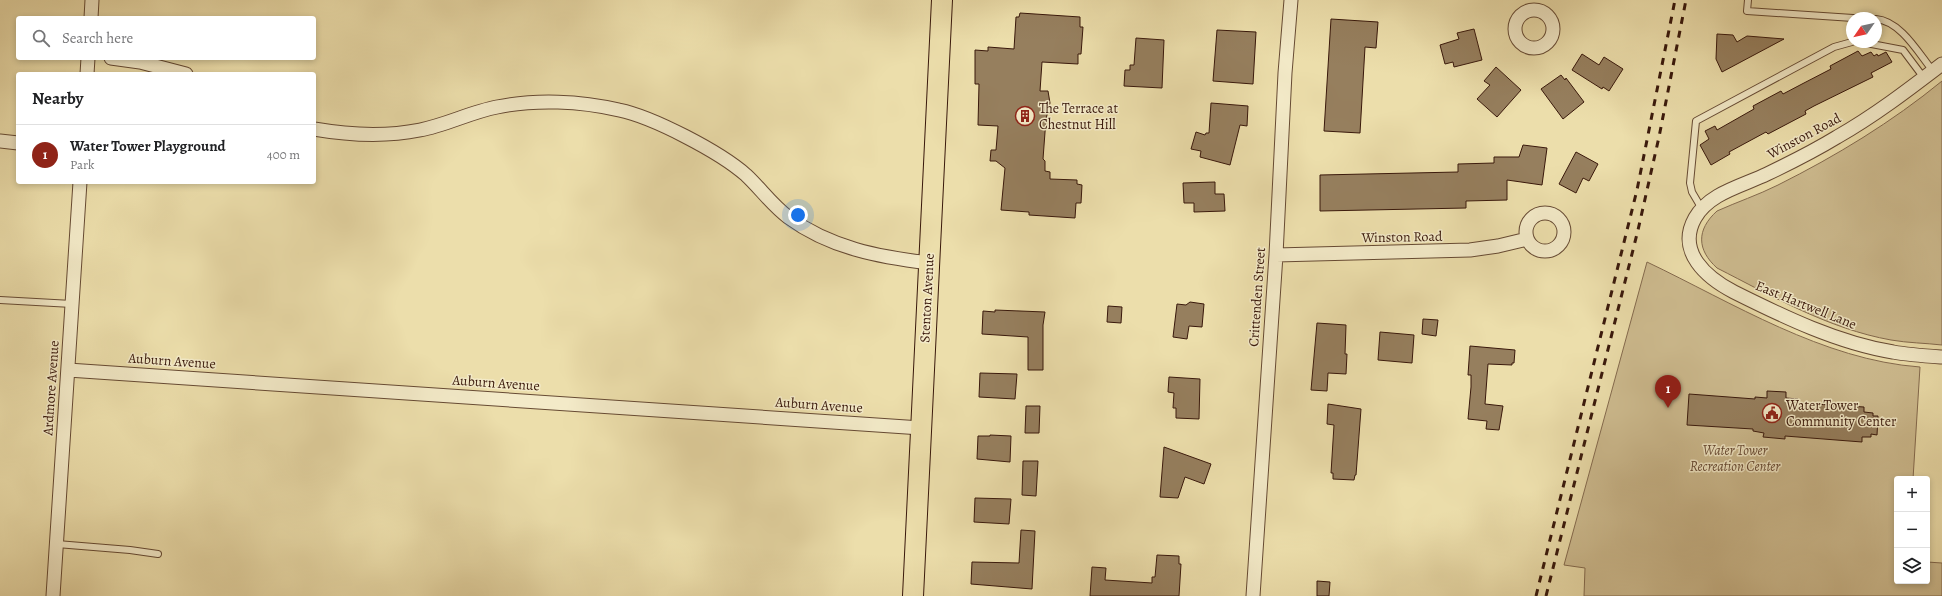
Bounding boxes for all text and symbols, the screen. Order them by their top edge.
north arrow [1846,12,1882,48]
search box [16,16,316,60]
icon: search [30,27,52,49]
text: Search here [62,28,133,48]
text: Nearby [32,87,83,110]
place label: The Terrace at Chestnut Hill [1039,99,1118,134]
building icon: The Terrace at Chestnut Hill [1014,105,1036,127]
street label: Winston Road [1763,108,1845,164]
text: Water Tower Playground [70,136,226,156]
text: 1 [43,146,47,163]
text: 400 m [267,146,300,163]
text: Park [70,156,94,173]
your location [788,205,808,225]
street label: Winston Road [1360,227,1443,247]
street label: Crittenden Street [1244,246,1270,347]
street label: Stenton Avenue [915,253,939,343]
street label: East Hartwell Lane [1753,276,1859,334]
street label: Ardmore Avenue [38,340,64,437]
street label: Auburn Avenue [127,348,216,374]
street label: Auburn Avenue [451,370,540,396]
pin: 1 [1655,375,1681,408]
street label: Auburn Avenue [774,392,863,418]
place label: Water Tower Community Center [1785,396,1897,431]
public building icon: Water Tower Community Center [1761,402,1783,424]
park label: Water Tower Recreation Center [1690,441,1781,476]
map controls [1894,476,1930,584]
button: + [1894,476,1930,512]
button: − [1894,512,1930,548]
button: layers [1894,548,1930,584]

